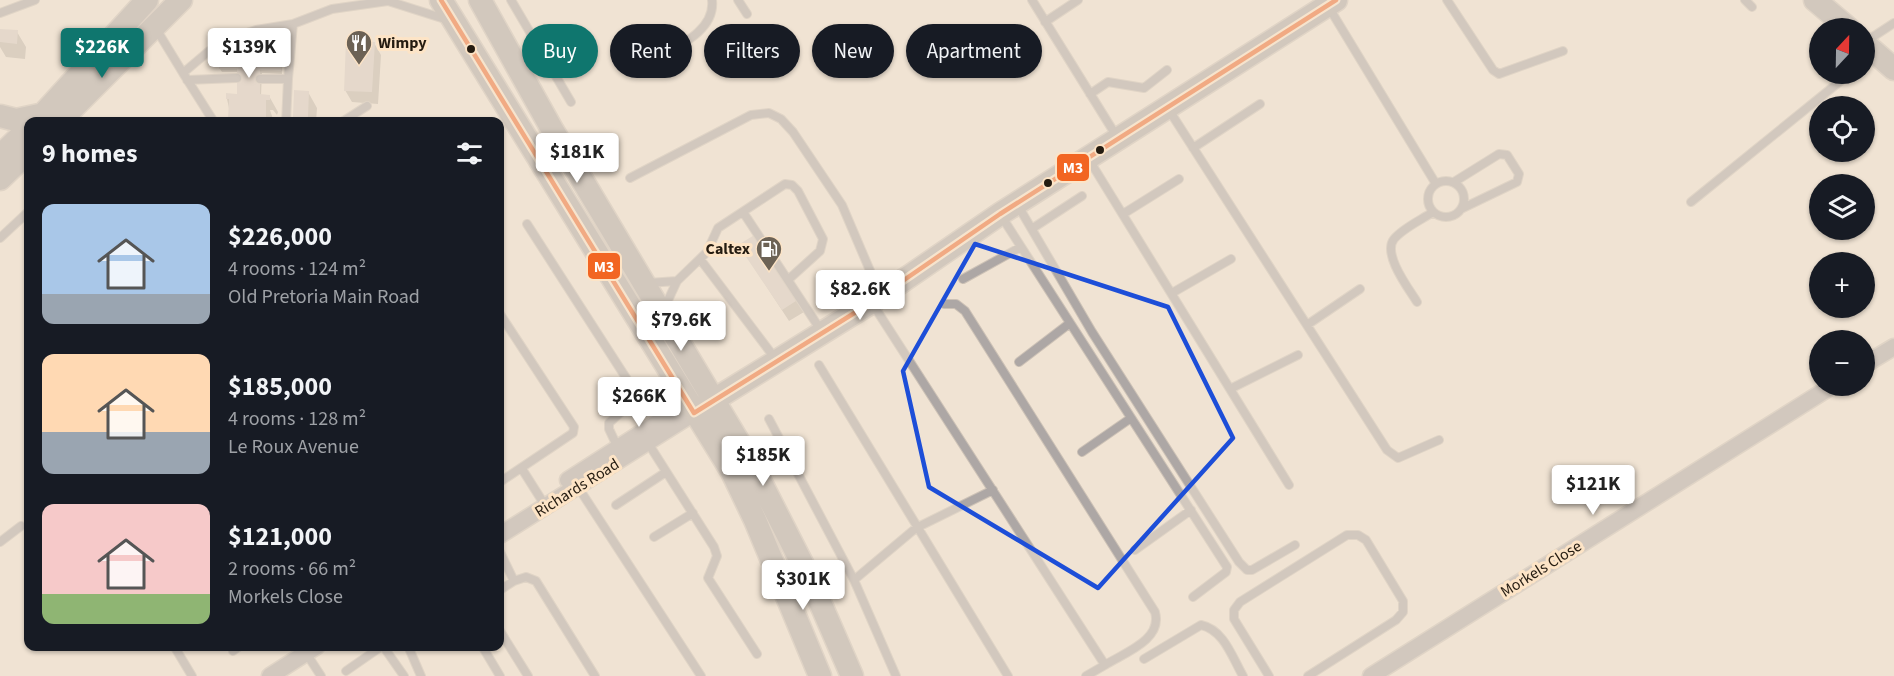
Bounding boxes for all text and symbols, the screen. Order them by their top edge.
north arrow [1809,18,1875,84]
map controls [1809,18,1875,396]
chip: Buy [522,24,598,78]
chip: Rent [610,24,692,78]
chip: Filters [704,24,800,78]
chip: New [812,24,894,78]
chip: Apartment [906,24,1042,78]
pin: $226K [60,28,144,79]
pin: $139K [207,28,291,79]
restaurant icon: Wimpy [344,28,374,66]
place label: Wimpy [378,32,427,54]
text: $226K [75,33,129,61]
text: $139K [222,33,276,61]
unlabelled marker [465,43,477,55]
button: locate [1809,96,1875,162]
pin: $181K [535,133,619,184]
text: 9 homes [42,135,137,172]
icon: filters [453,137,486,170]
text: $181K [550,138,604,166]
unlabelled marker [1094,144,1106,156]
line badge: M3 [1056,153,1090,182]
text: M3 [1063,157,1083,179]
button: layers [1809,174,1875,240]
unlabelled marker [1042,177,1054,189]
text: $226,000 [228,218,332,255]
icon: home [90,228,162,300]
fuel station icon: Caltex [754,234,784,272]
place label: Caltex [706,238,750,260]
line badge: M3 [587,252,621,280]
button: + [1809,252,1875,318]
text: 4 rooms · 124 m² [228,255,366,283]
text: M3 [594,256,614,278]
pin: $82.6K [811,270,909,321]
text: $82.6K [830,275,890,303]
text: Old Pretoria Main Road [228,283,420,311]
pin: $79.6K [632,301,730,352]
text: $79.6K [651,306,711,334]
button: − [1809,330,1875,396]
text: $185,000 [228,368,332,405]
pin: $266K [597,377,681,428]
icon: home [90,378,162,450]
text: $266K [612,382,666,410]
text: 4 rooms · 128 m² [228,405,366,433]
text: Le Roux Avenue [228,433,359,461]
pin: $185K [721,436,805,487]
text: $185K [736,441,790,469]
street label: Richards Road [531,453,623,523]
pin: $121K [1551,465,1635,516]
text: $121K [1566,470,1620,498]
text: $121,000 [228,518,332,555]
icon: home [90,528,162,600]
street label: Morkels Close [1496,535,1586,603]
text: 2 rooms · 66 m² [228,555,356,583]
pin: $301K [761,560,845,611]
text: $301K [776,565,830,593]
text: Morkels Close [228,583,343,611]

